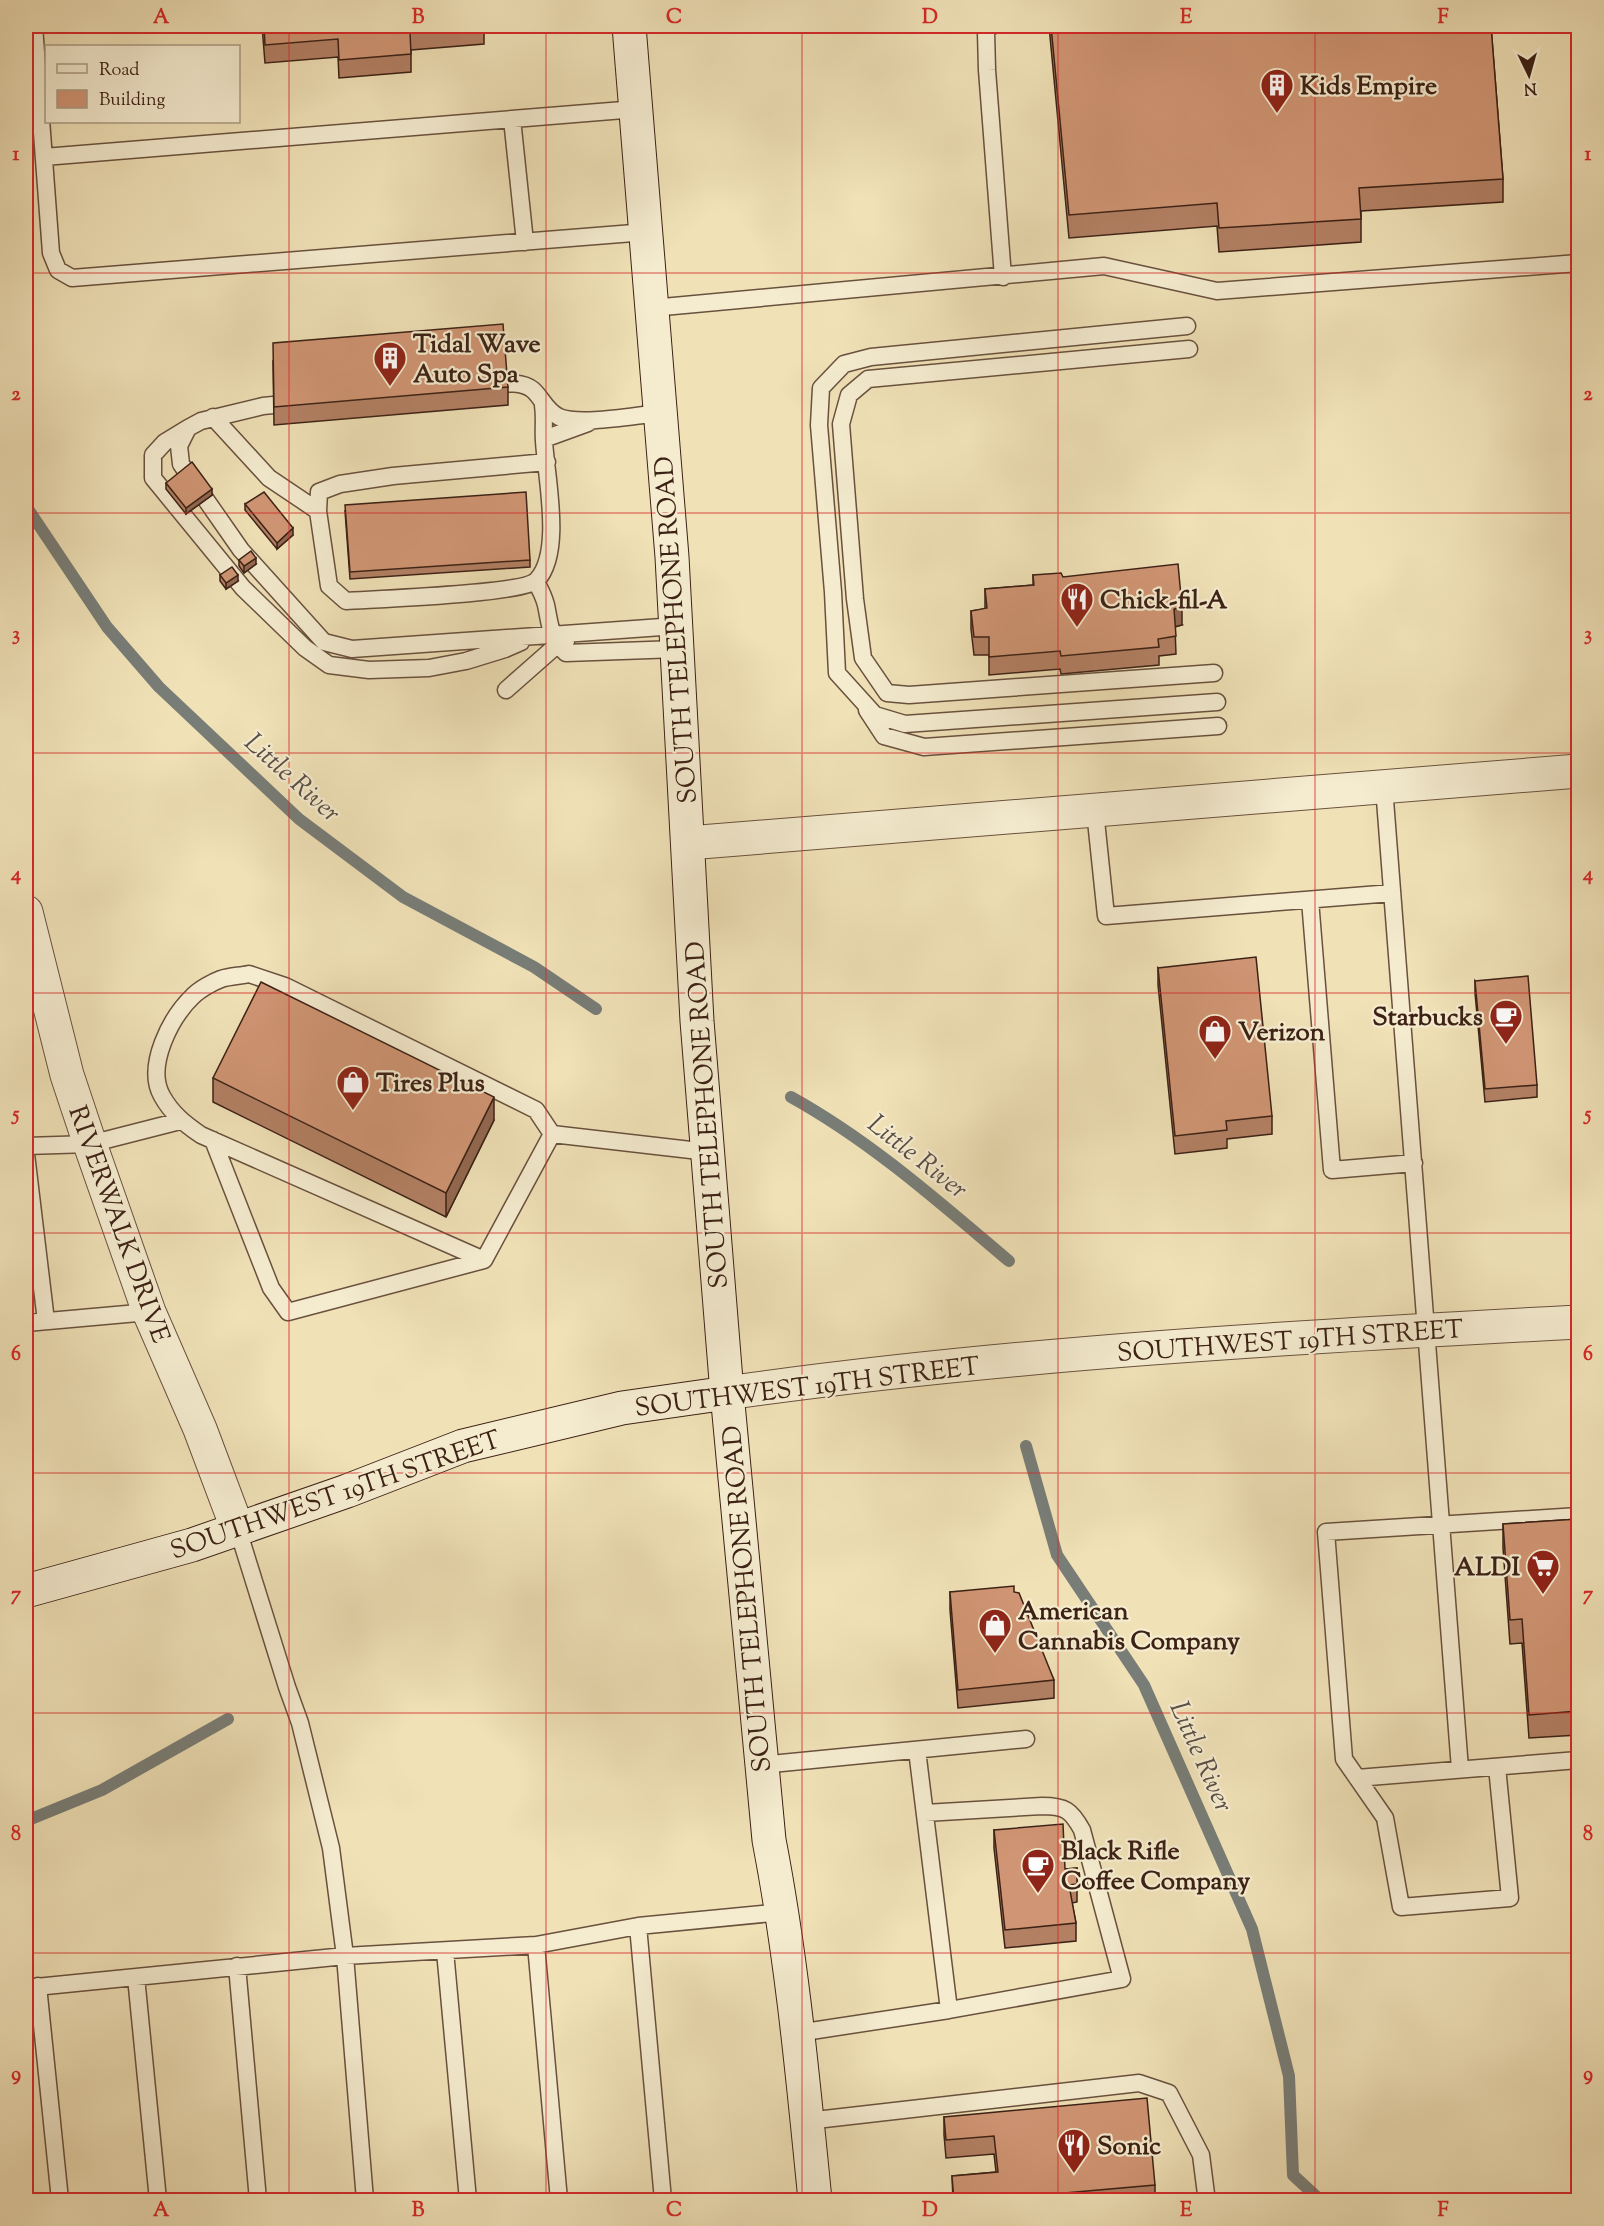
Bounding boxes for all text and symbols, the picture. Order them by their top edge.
text: A [153,4,170,33]
text: B [412,4,425,33]
text: C [666,4,682,33]
text: D [922,4,938,33]
text: E [1180,4,1193,33]
text: F [1437,4,1449,33]
legend [45,45,240,123]
north arrow [1499,45,1559,105]
text: Road [99,58,139,84]
building icon: Kids Empire [1259,67,1295,114]
place label: Kids Empire [1300,69,1437,106]
text: N [1523,75,1537,99]
text: Building [99,88,165,114]
text: 1 [13,141,20,170]
text: 1 [1585,141,1592,170]
place label: Tidal Wave Auto Spa [413,327,541,394]
building icon: Tidal Wave Auto Spa [372,340,408,387]
text: 2 [11,381,21,410]
text: 2 [1583,381,1593,410]
street label: SOUTH TELEPHONE ROAD [647,455,708,805]
restaurant icon: Chick-fil-A [1059,581,1095,628]
place label: Chick-fil-A [1100,583,1228,620]
text: 3 [12,621,20,650]
text: 3 [1584,621,1592,650]
water label: Little River [234,725,349,833]
text: 4 [10,861,21,890]
text: 4 [1582,861,1593,890]
street label: SOUTH TELEPHONE ROAD [678,940,739,1290]
cafe icon: Starbucks [1488,998,1524,1045]
place label: Starbucks [1372,1000,1483,1037]
shop icon: Verizon [1197,1013,1233,1060]
place label: Verizon [1238,1015,1326,1052]
shop icon: Tires Plus [335,1064,371,1111]
place label: Tires Plus [376,1066,485,1103]
text: 5 [11,1101,20,1130]
street label: RIVERWALK DRIVE [57,1101,178,1349]
text: 5 [1583,1101,1592,1130]
water label: Little River [858,1106,975,1210]
street label: SOUTHWEST 19TH STREET [1116,1312,1465,1373]
text: 6 [11,1341,21,1370]
text: 6 [1583,1341,1593,1370]
street label: SOUTHWEST 19TH STREET [633,1349,982,1428]
street label: SOUTHWEST 19TH STREET [166,1422,506,1570]
street label: SOUTH TELEPHONE ROAD [715,1424,782,1774]
supermarket icon: ALDI [1525,1548,1561,1595]
place label: ALDI [1454,1550,1520,1587]
text: 7 [11,1581,22,1610]
text: 7 [1583,1581,1594,1610]
place label: American Cannabis Company [1018,1594,1240,1661]
shop icon: American Cannabis Company [977,1607,1013,1654]
water label: Little River [1158,1695,1242,1819]
text: 8 [11,1821,21,1850]
text: 8 [1583,1821,1593,1850]
place label: Black Rifle Coffee Company [1061,1834,1250,1901]
cafe icon: Black Rifle Coffee Company [1020,1847,1056,1894]
text: 9 [11,2061,21,2090]
text: 9 [1583,2061,1593,2090]
restaurant icon: Sonic [1056,2127,1092,2174]
place label: Sonic [1097,2129,1161,2166]
text: A [153,2197,170,2226]
text: B [412,2197,425,2226]
text: C [666,2197,682,2226]
text: D [922,2197,938,2226]
text: E [1180,2197,1193,2226]
text: F [1437,2197,1449,2226]

